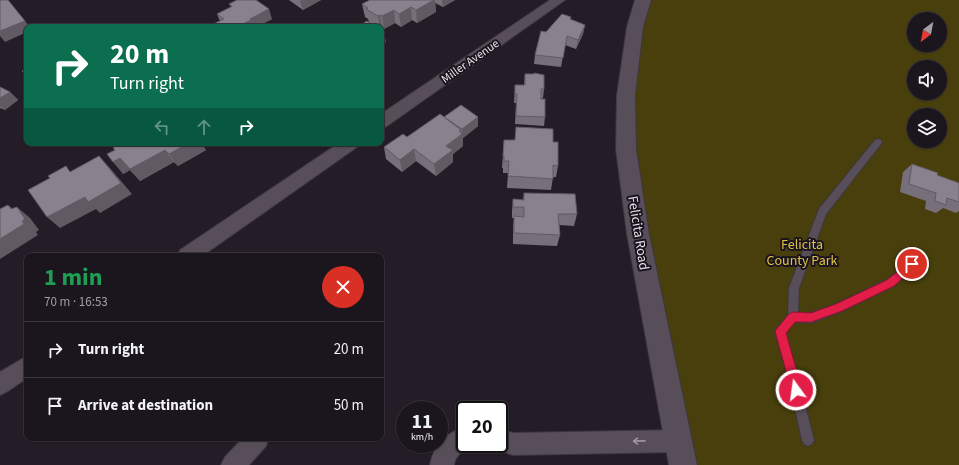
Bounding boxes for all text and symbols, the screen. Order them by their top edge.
north arrow [907,12,947,52]
map controls [907,12,947,148]
text: 20 m [110,34,169,74]
street label: Miller Avenue [438,35,503,88]
icon: right [44,40,96,92]
button: sound [907,60,947,100]
text: Turn right [110,71,184,96]
button: layers [907,108,947,148]
icon: left [151,116,173,138]
icon: ahead [193,116,215,138]
icon: right [235,116,257,138]
street label: Felicita Road [622,195,654,272]
park label: Felicita County Park [766,235,838,271]
pin [895,247,929,281]
icon: arrive [901,253,923,275]
text: 1 min [44,260,102,295]
button: close [322,266,364,308]
text: 70 m · 16:53 [44,293,108,311]
icon: right [44,339,66,361]
text: Turn right [78,339,144,360]
text: 20 m [334,339,364,360]
position arrow [775,369,817,411]
icon: arrive [44,395,66,417]
text: Arrive at destination [78,395,213,416]
text: 50 m [334,395,364,416]
speed limit sign: 20 [456,401,508,453]
text: 11 [411,408,433,436]
text: km/h [411,430,433,444]
one-way arrow [633,438,646,445]

